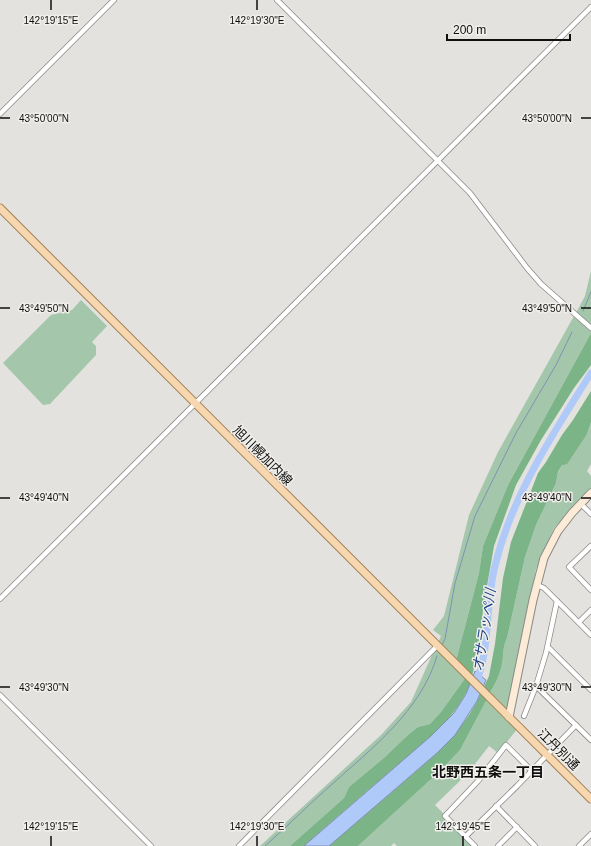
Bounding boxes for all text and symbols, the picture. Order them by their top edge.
text: 142°19'15"E [23,15,79,26]
text: 142°19'30"E [229,15,285,26]
scale bar [447,16,570,42]
text: 200 m [453,23,486,37]
text: 43°50'00"N [19,113,69,124]
text: 43°50'00"N [522,113,572,124]
text: 43°49'50"N [19,303,69,314]
text: 43°49'50"N [522,303,572,314]
street label: 旭川幌加内線 [230,422,296,488]
text: 43°49'40"N [19,492,69,503]
text: 43°49'40"N [522,492,572,503]
water label: オサラッペ川 [470,585,499,673]
text: 43°49'30"N [19,682,69,693]
text: 43°49'30"N [522,682,572,693]
street label: 江丹別通 [535,726,582,773]
district label: 北野西五条一丁目 [432,764,544,780]
text: 142°19'15"E [23,821,79,832]
text: 142°19'30"E [229,821,285,832]
text: 142°19'45"E [435,821,491,832]

